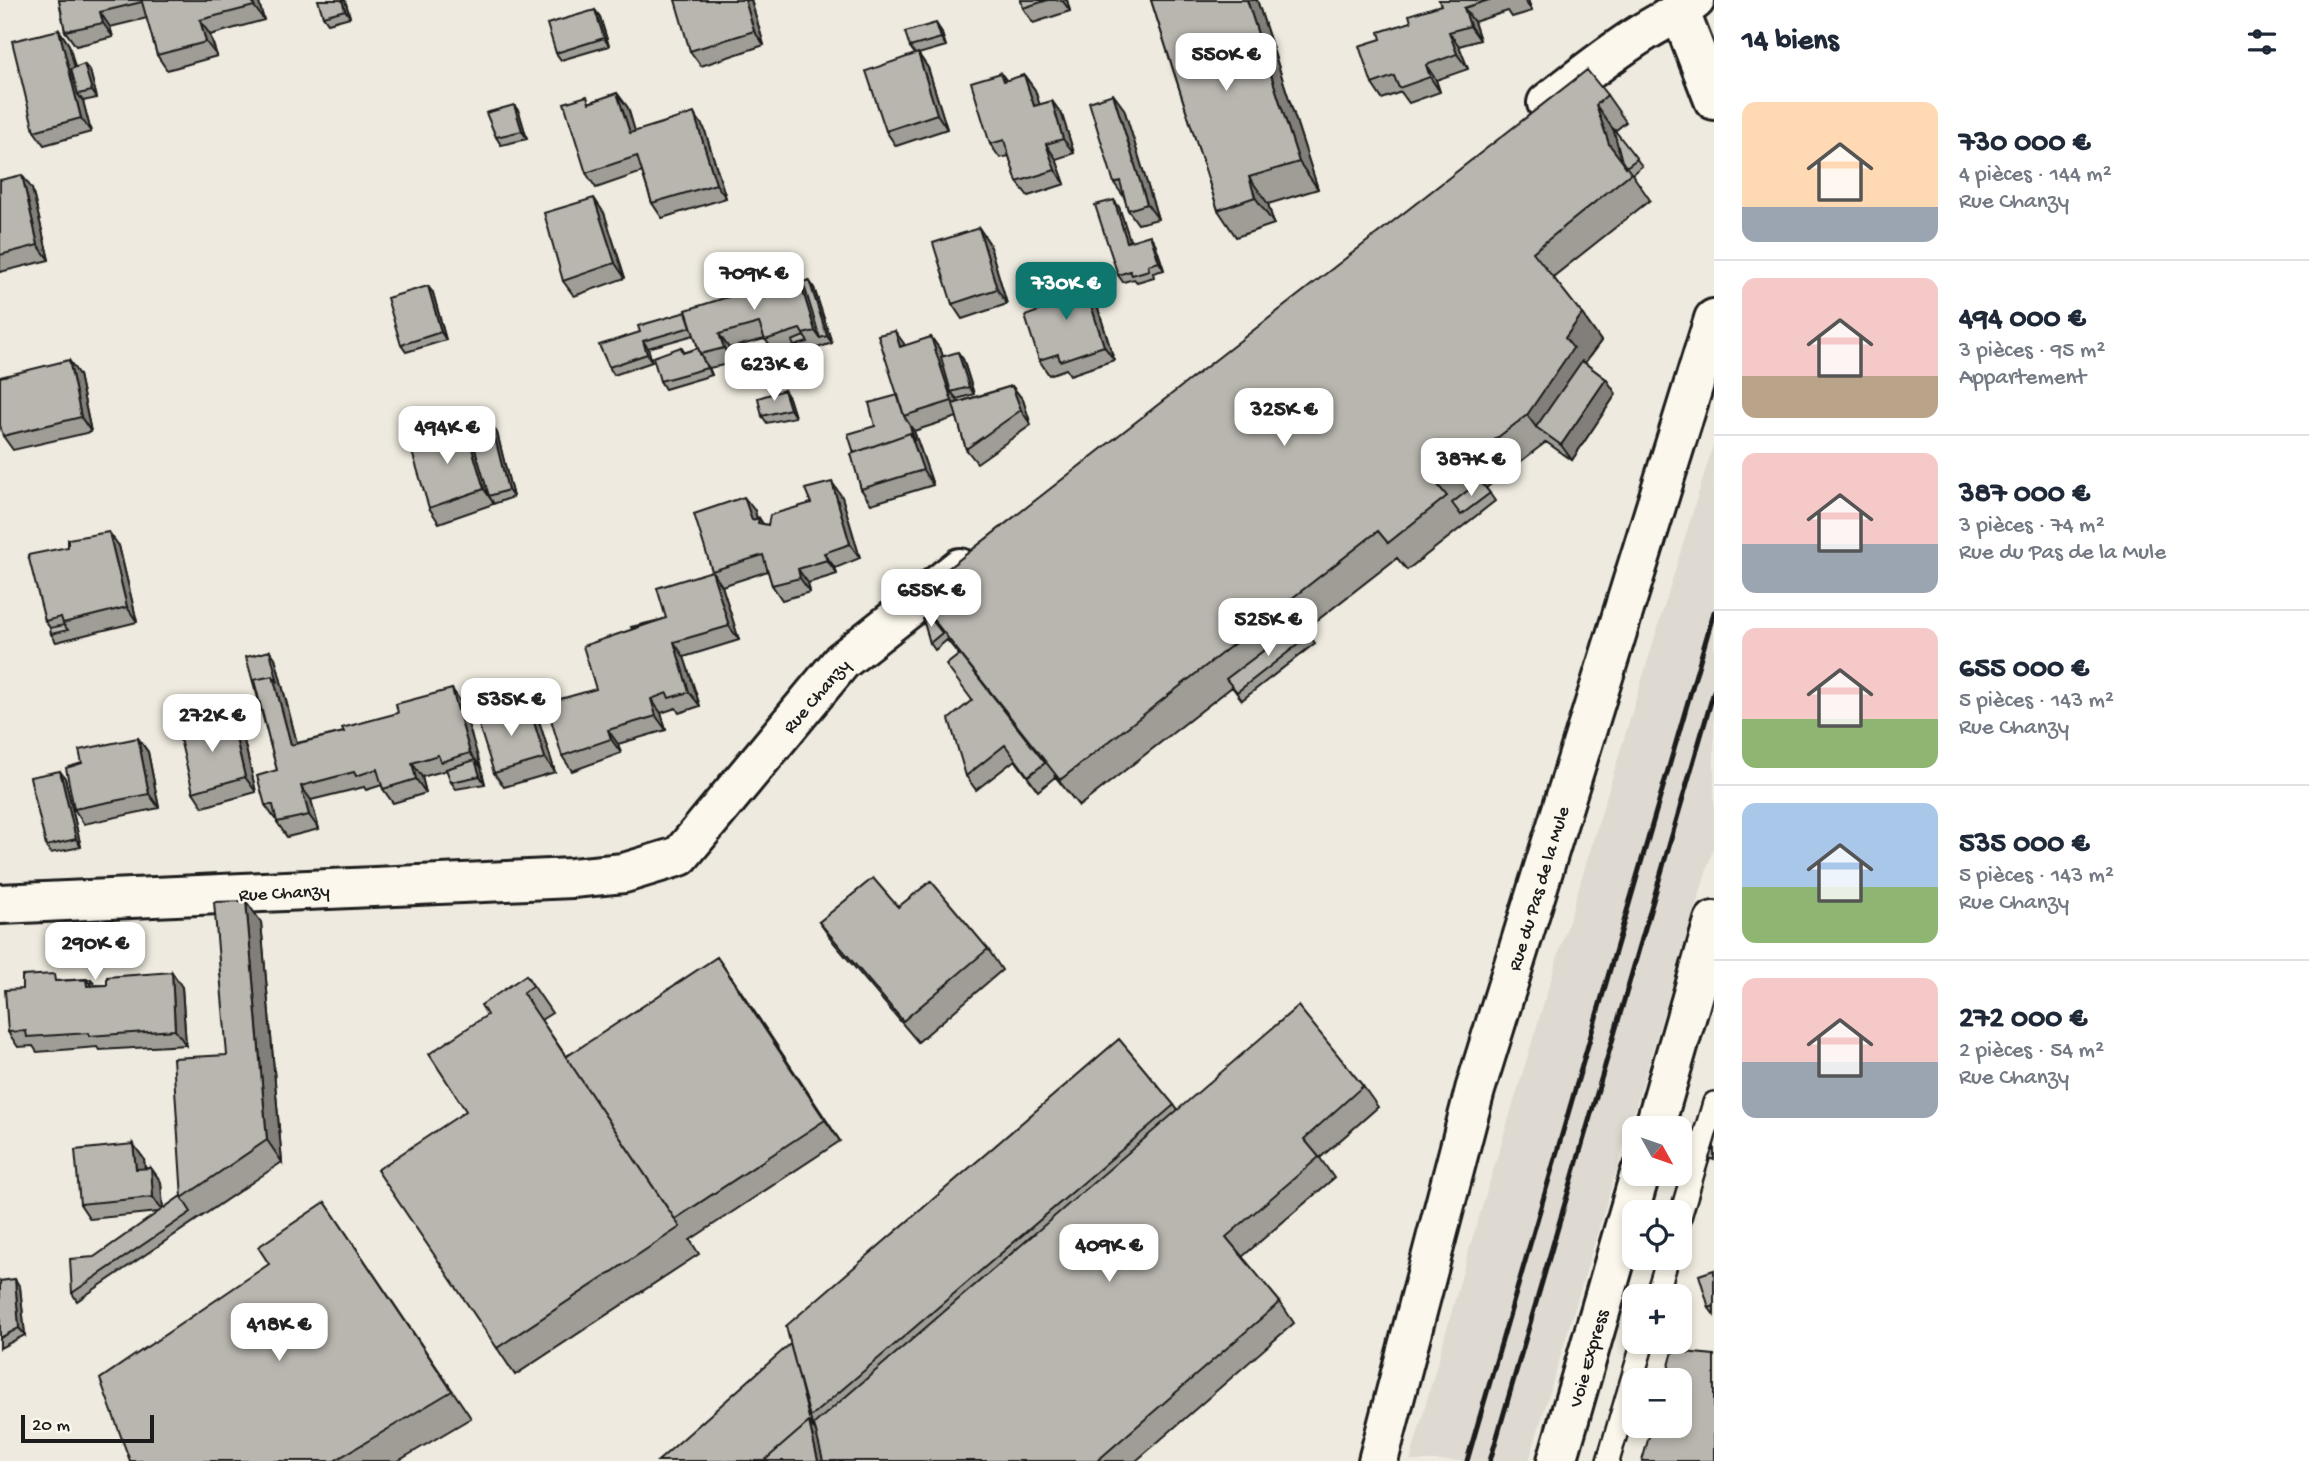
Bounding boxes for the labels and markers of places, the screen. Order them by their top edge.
pin: 550K € [1169,34,1283,93]
pin: 709K € [697,252,811,312]
pin: 730K € [1009,262,1123,322]
pin: 623K € [717,344,831,403]
pin: 325K € [1227,388,1341,448]
pin: 494K € [390,406,504,466]
pin: 387K € [1414,438,1528,498]
pin: 655K € [874,570,988,629]
pin: 525K € [1211,598,1325,658]
pin: 535K € [454,678,568,738]
pin: 272K € [155,694,269,754]
pin: 290K € [38,922,152,982]
pin: 409K € [1052,1224,1166,1284]
pin: 418K € [222,1304,336,1363]

